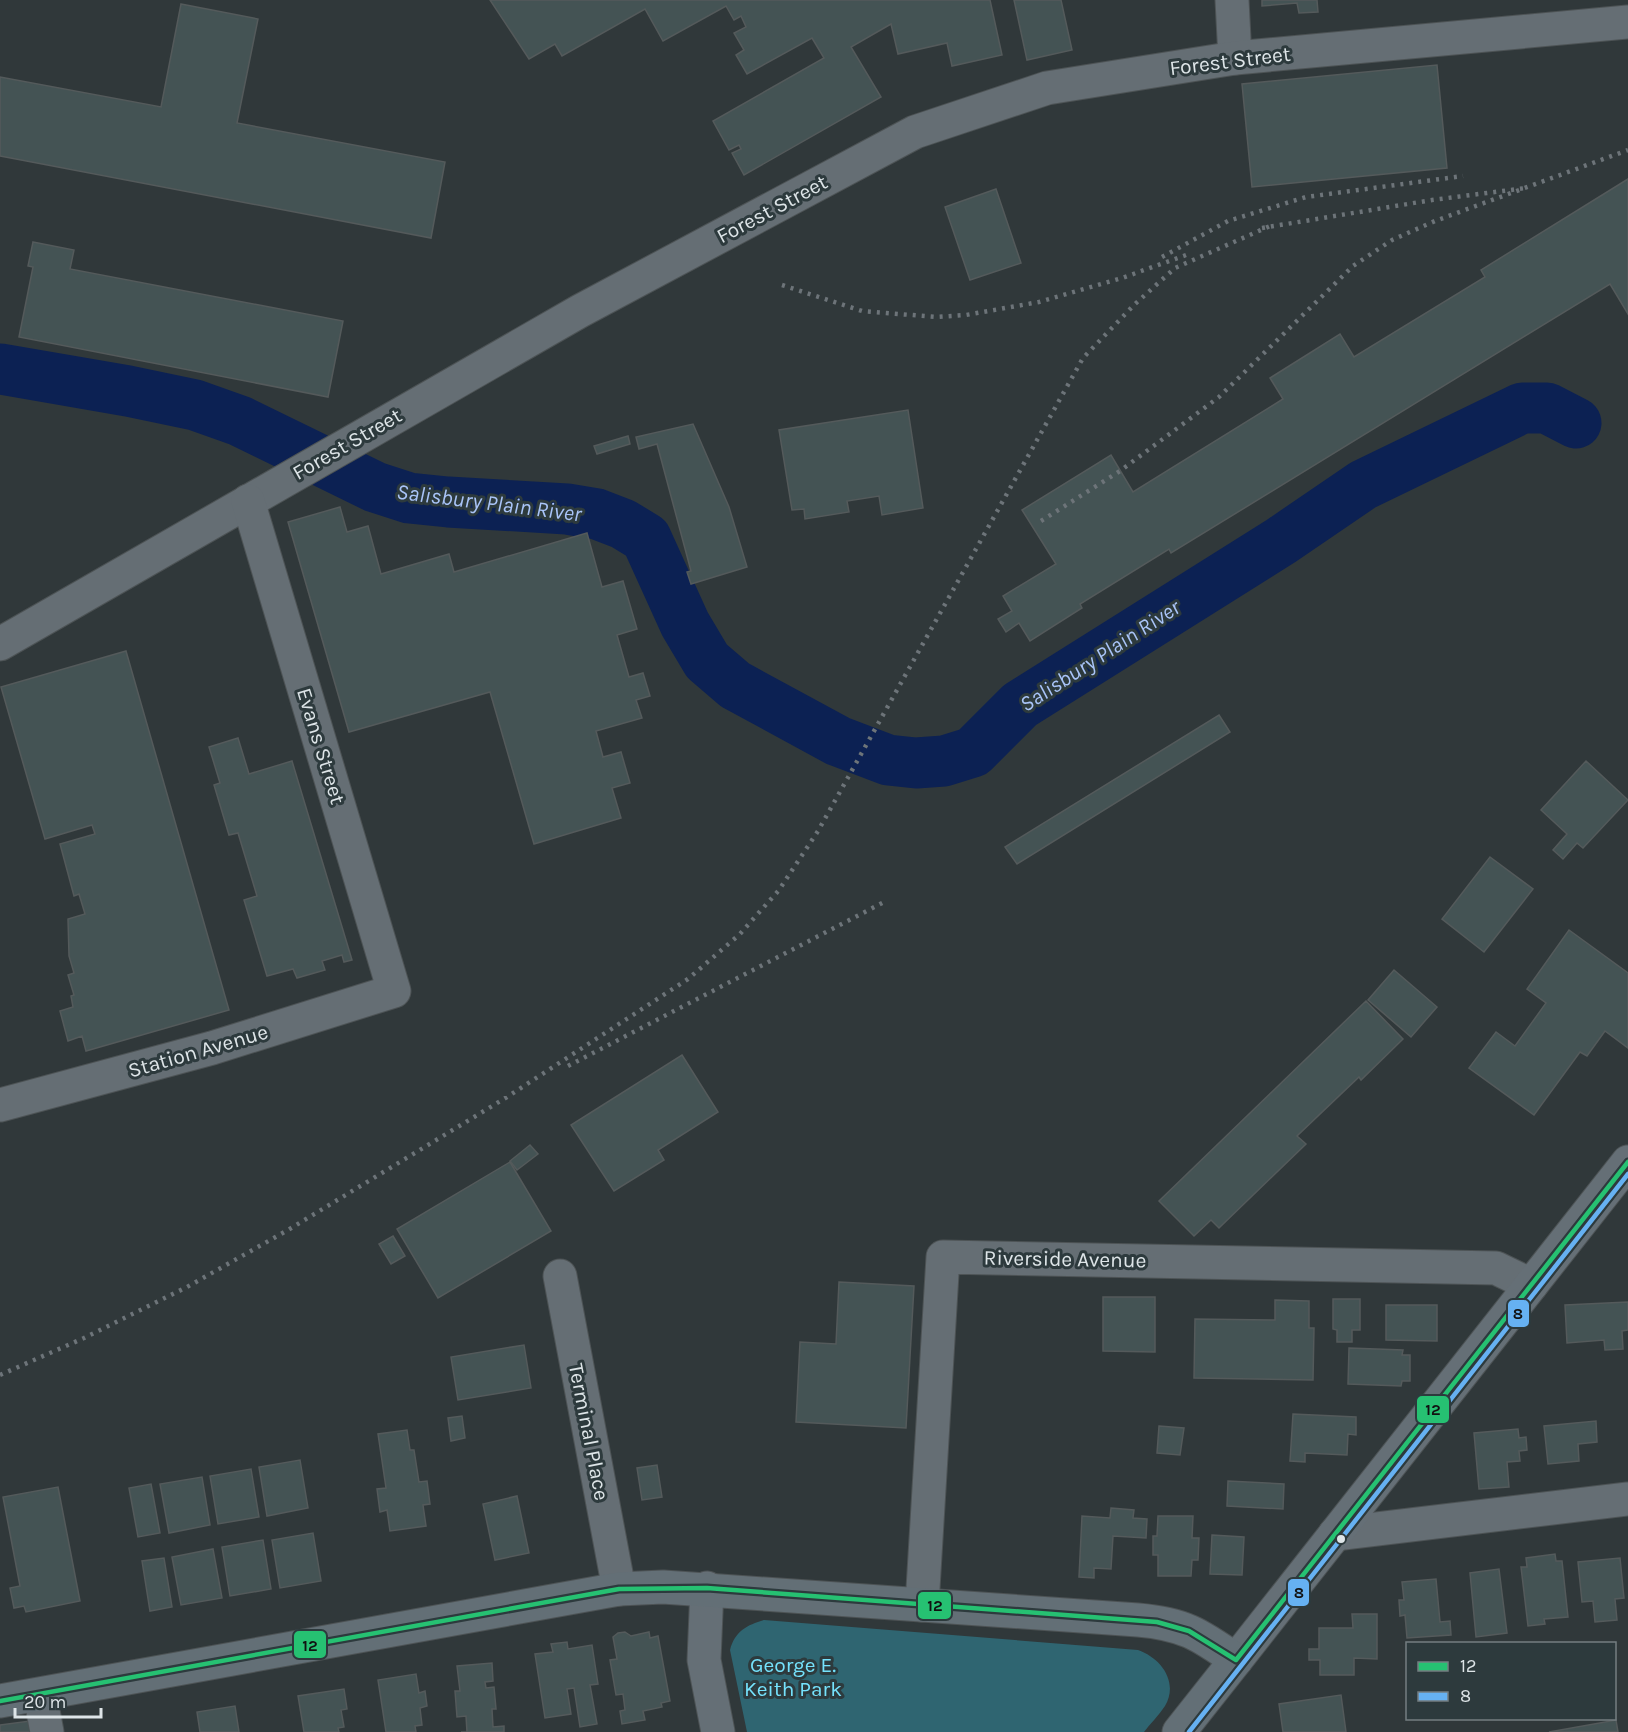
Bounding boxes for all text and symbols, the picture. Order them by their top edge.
street label: Forest Street [1168,42,1292,80]
street label: Forest Street [713,170,832,248]
street label: Forest Street [288,403,406,485]
water label: Salisbury Plain River [395,479,584,527]
water label: Salisbury Plain River [1015,594,1186,718]
street label: Evans Street [292,685,350,807]
street label: Station Avenue [125,1020,271,1082]
street label: Riverside Avenue [983,1246,1147,1272]
line badge: 8 [1507,1299,1530,1328]
text: 8 [1513,1304,1523,1323]
street label: Terminal Place [564,1361,614,1503]
line badge: 12 [1416,1395,1450,1424]
text: 12 [1425,1400,1441,1419]
unlabelled marker [1335,1533,1347,1545]
line badge: 8 [1287,1578,1310,1607]
text: 8 [1294,1583,1304,1602]
line badge: 12 [917,1591,952,1620]
text: 12 [927,1596,943,1615]
line badge: 12 [293,1630,327,1659]
text: 12 [302,1636,318,1655]
legend [1406,1642,1616,1720]
park label: George E. Keith Park [744,1653,842,1701]
text: 12 [1460,1655,1476,1677]
scale bar [15,1681,100,1719]
text: 8 [1460,1685,1471,1707]
text: 20 m [24,1691,66,1713]

